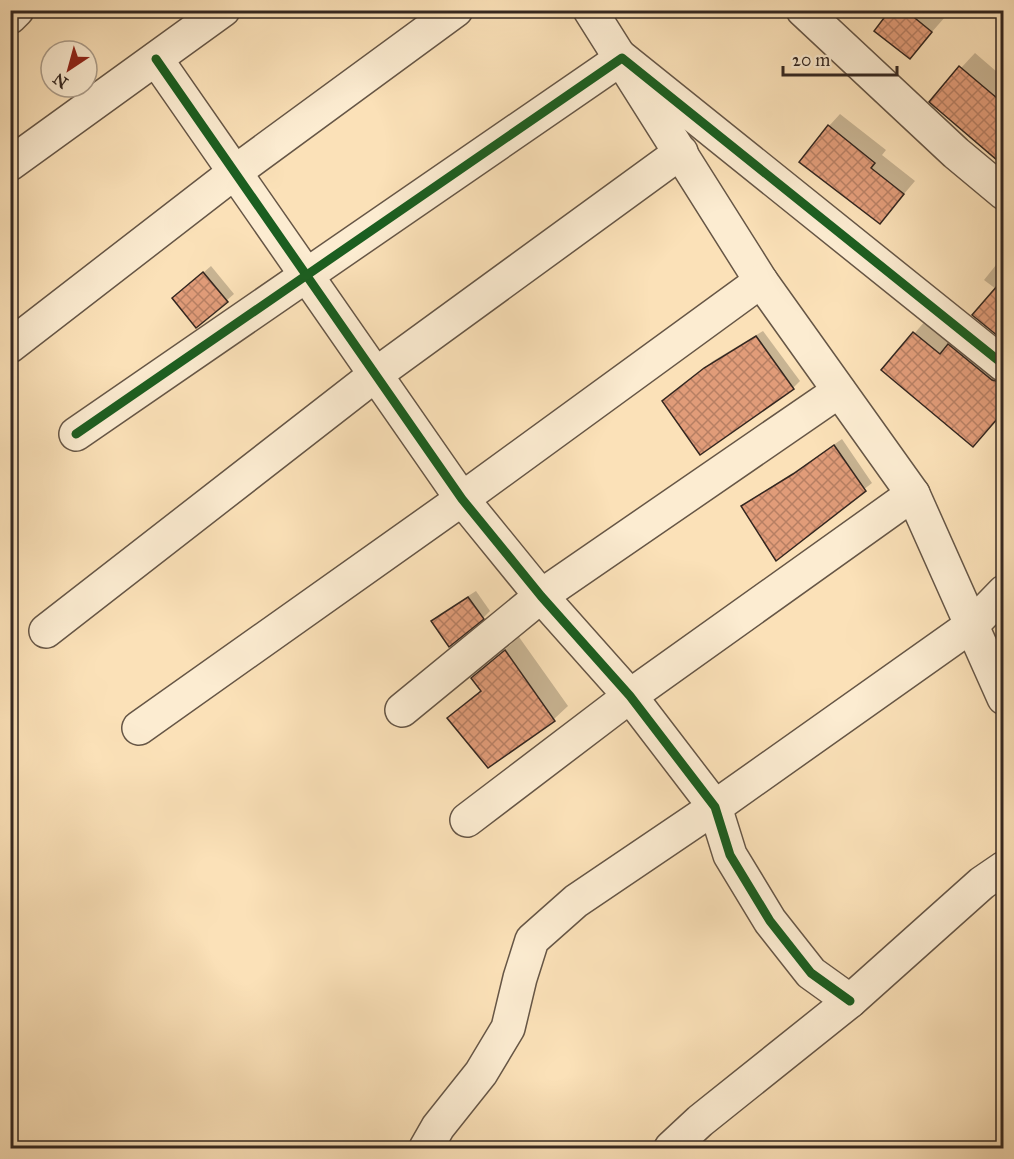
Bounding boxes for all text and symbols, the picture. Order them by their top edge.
north arrow [39,39,99,99]
scale bar [783,39,897,77]
text: 20 m [792,49,830,71]
text: N [49,69,72,92]

